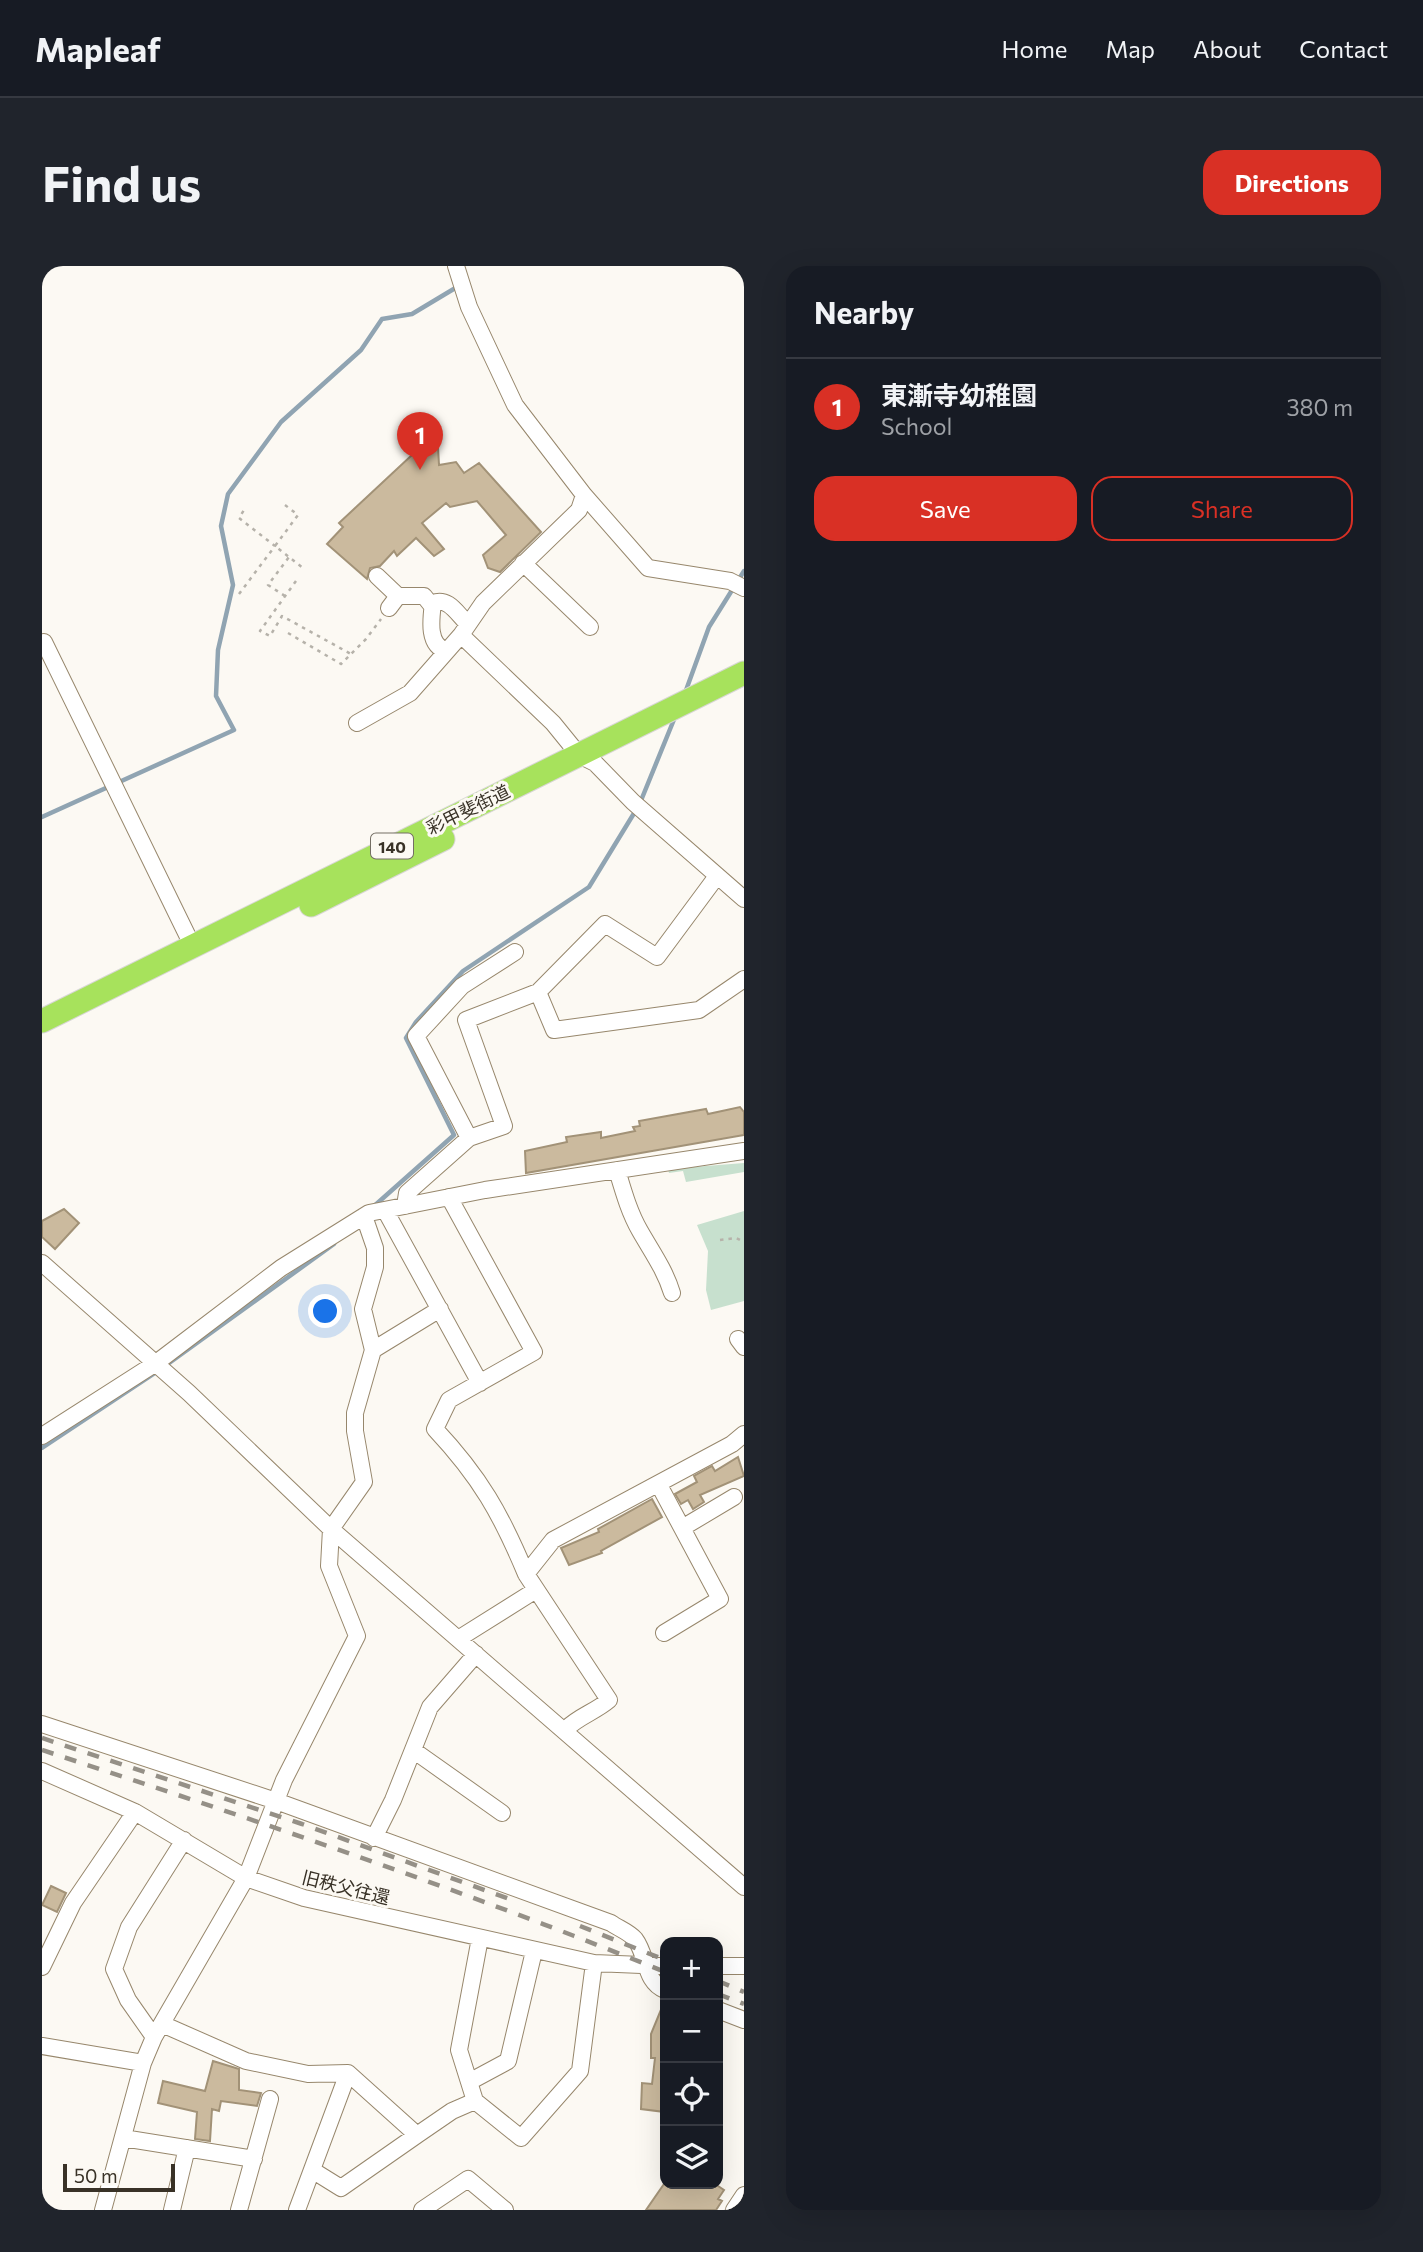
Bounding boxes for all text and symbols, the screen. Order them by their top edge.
text: Mapleaf [35,28,161,69]
text: Home [1002,34,1068,63]
text: Map [1106,34,1155,63]
text: About [1193,34,1261,63]
text: Contact [1299,34,1388,63]
button: Directions [1203,150,1381,215]
text: Find us [42,152,201,212]
text: Nearby [814,293,914,330]
text: 東漸寺幼稚園 [881,379,1037,410]
text: 1 [832,393,842,421]
text: 380 m [1286,393,1353,421]
pin: 1 [397,412,443,470]
text: School [881,412,952,440]
button: Save [814,476,1077,541]
button: Share [1091,476,1353,541]
street label: 彩甲斐街道 [423,779,513,839]
road number: 140 [371,834,413,859]
your location [308,1294,342,1328]
street label: 旧秩父往還 [300,1865,392,1909]
map controls [660,1937,723,2189]
button: + [660,1937,723,2000]
button: − [660,2000,723,2063]
button: locate [660,2063,723,2126]
button: layers [660,2126,723,2189]
scale bar [63,2161,175,2193]
text: 50 m [74,2164,118,2187]

